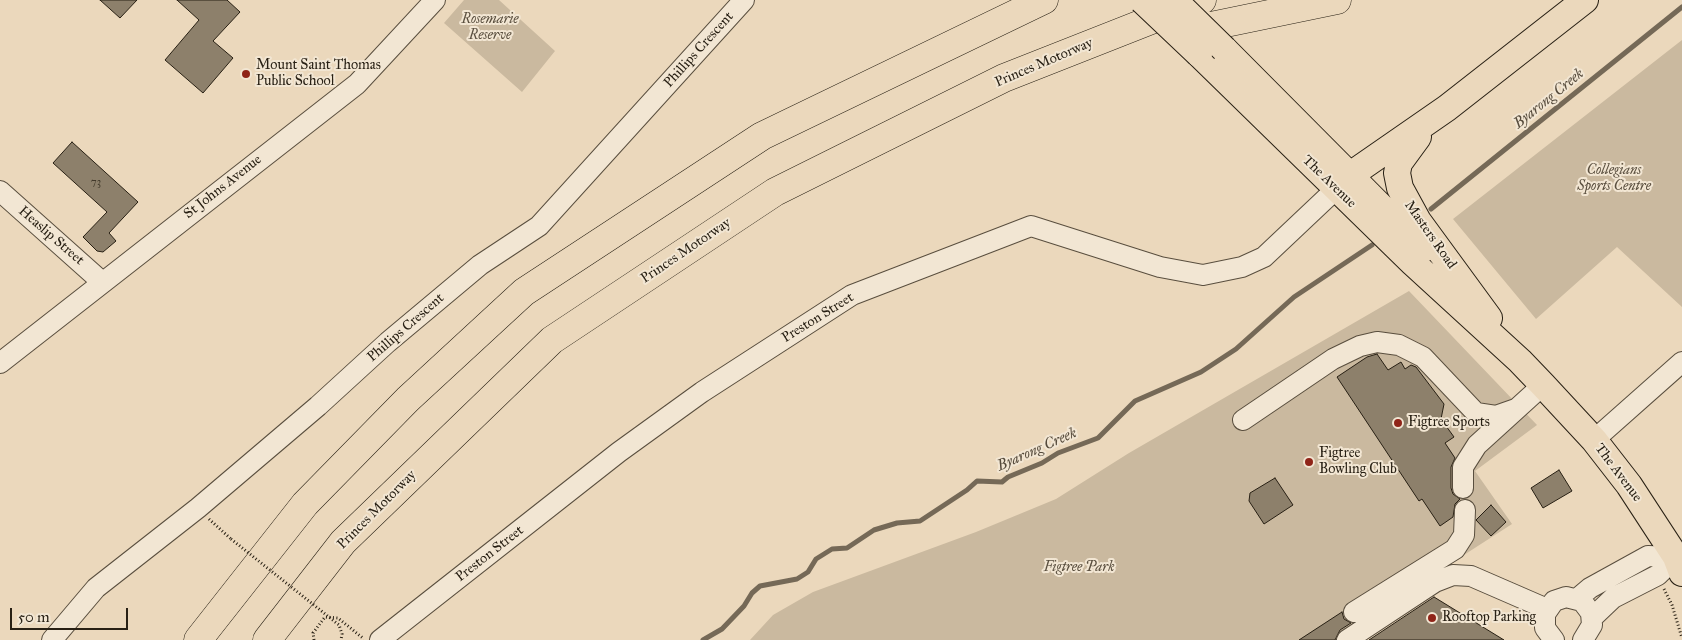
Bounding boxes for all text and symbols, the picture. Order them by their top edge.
street label: Phillips Crescent [661,9,737,91]
park label: Rosemarie Reserve [461,12,519,44]
street label: Princes Motorway [993,35,1095,91]
place label: Mount Saint Thomas Public School [256,58,381,90]
water label: Byarong Creek [1510,65,1588,133]
marker: Mount Saint Thomas Public School [240,68,252,80]
street label: St Johns Avenue [181,151,265,223]
street label: The Avenue [1299,152,1359,212]
park label: Collegians Sports Centre [1577,163,1651,196]
house number: 73 [91,175,101,189]
street label: Masters Road [1400,198,1460,272]
street label: Heaslip Street [15,203,87,269]
street label: Princes Motorway [638,215,734,287]
street label: Preston Street [779,289,857,347]
street label: Phillips Crescent [364,290,448,366]
place label: Figtree Sports [1408,415,1490,431]
marker: Figtree Sports [1392,417,1404,429]
water label: Byarong Creek [994,424,1080,476]
street label: The Avenue [1591,441,1645,505]
place label: Figtree Bowling Club [1319,446,1397,478]
marker: Figtree Bowling Club [1303,456,1315,468]
street label: Princes Motorway [334,467,420,553]
street label: Preston Street [453,522,527,586]
park label: Figtree Park [1044,560,1114,576]
scale bar [12,598,130,630]
text: 50 m [18,608,50,626]
place label: Rooftop Parking [1442,610,1536,626]
marker: Rooftop Parking [1426,612,1438,624]

